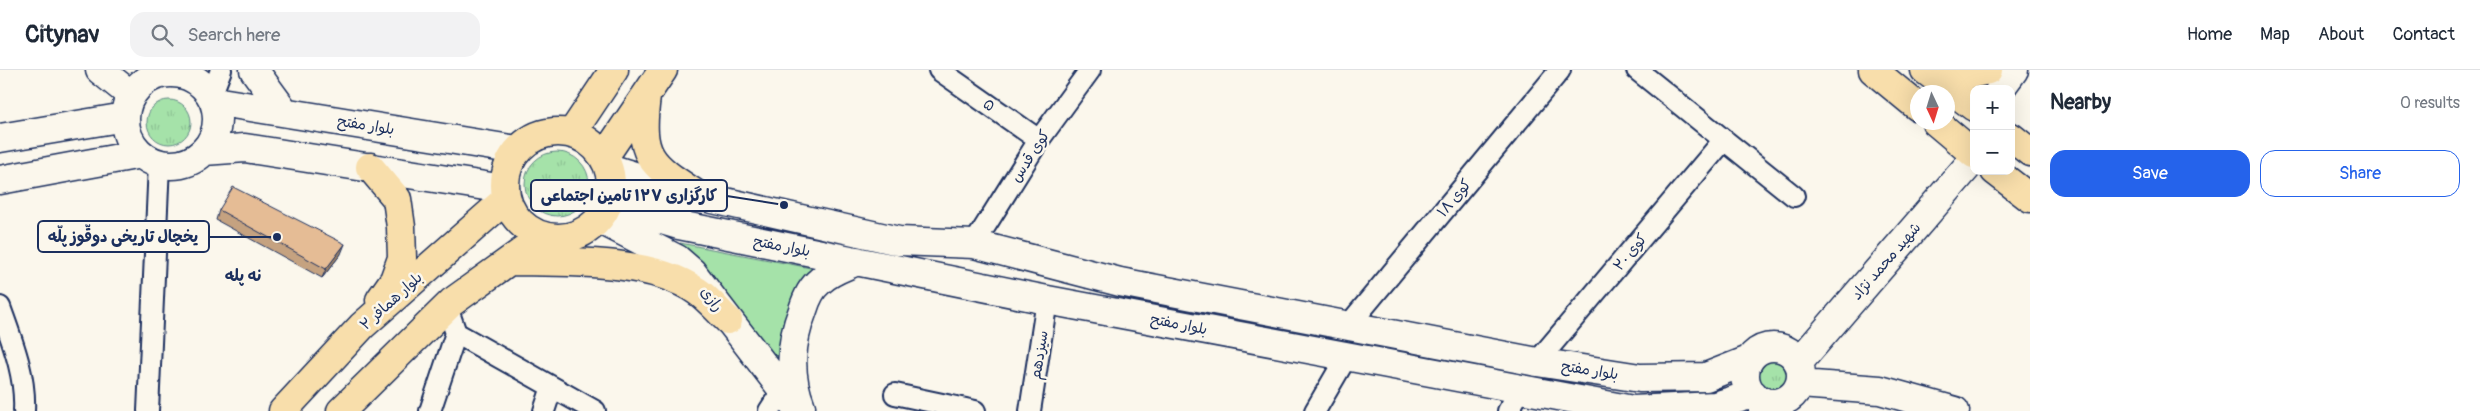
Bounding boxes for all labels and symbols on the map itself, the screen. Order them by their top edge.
north arrow [1910,85,1955,130]
street label: ۵ [979,95,998,116]
street label: بلوار مفتح [336,112,396,139]
street label: کوی قدس [1006,127,1054,186]
street label: کوی ۱۸ [1433,175,1476,221]
callout: کارگزاری ۱۲۷ تامین اجتماعی [531,180,727,211]
text: کارگزاری ۱۲۷ تامین اجتماعی [541,186,717,206]
street label: شهید محمد نژاد [1848,219,1925,304]
callout: یخچال تاریخی دوقّوز پلّه [38,221,209,252]
text: یخچال تاریخی دوقّوز پلّه [48,224,199,247]
street label: کوی ۲۰ [1609,230,1651,275]
street label: بلوار مفتح [752,232,812,261]
district label: نه پله [225,266,261,286]
street label: بلوار همافر ۲ [356,268,427,334]
street label: رازی [696,283,727,316]
street label: بلوار مفتح [1149,310,1209,339]
street label: سیزدهم [1026,329,1054,381]
street label: بلوار مفتح [1560,357,1620,384]

